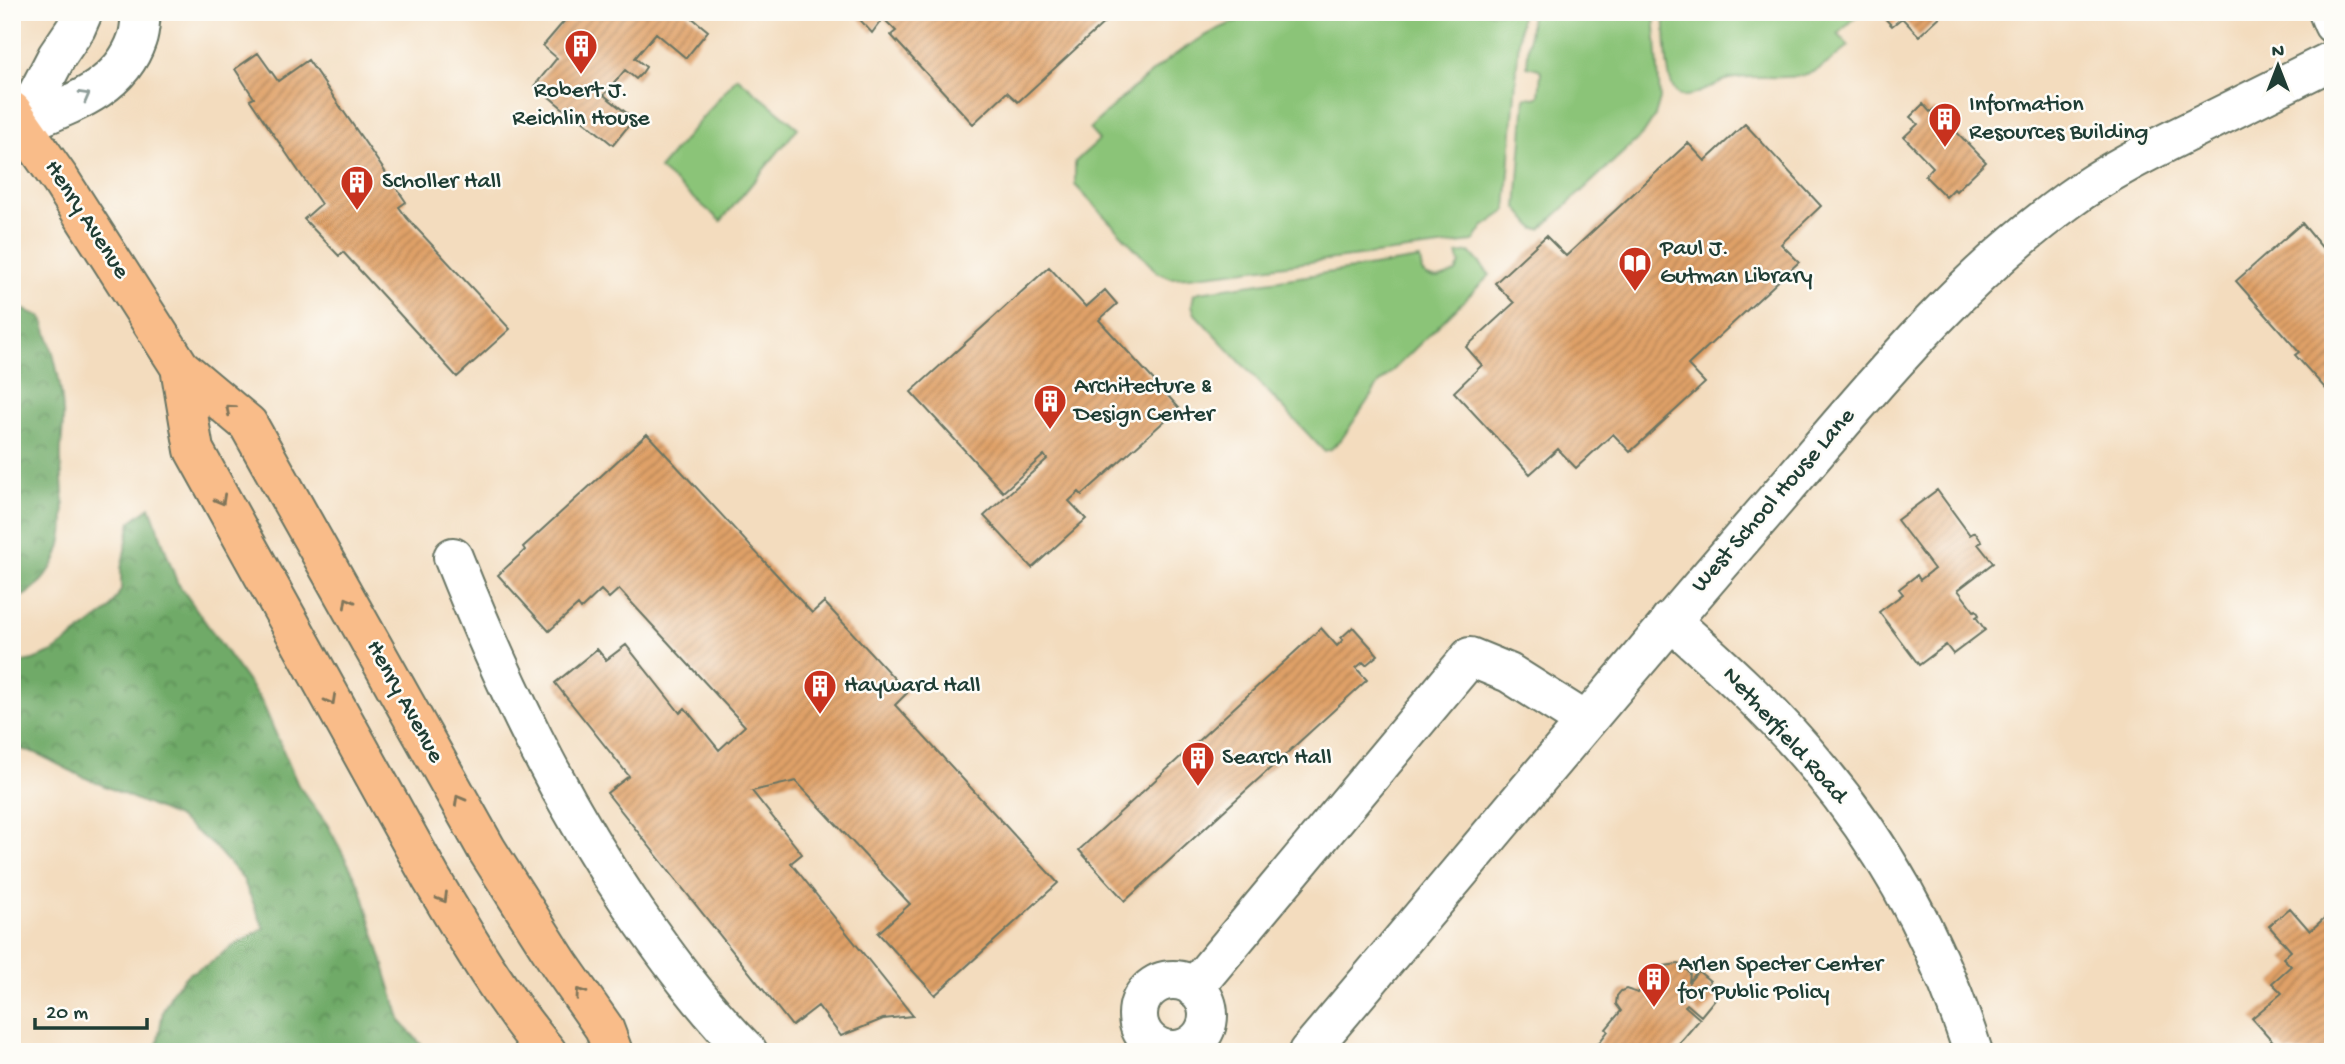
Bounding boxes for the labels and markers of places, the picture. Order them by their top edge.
building icon: Robert J. Reichlin House [562,27,600,76]
place label: Robert J. Reichlin House [512,77,650,134]
place label: Information Resources Building [1969,91,2148,148]
building icon: Information Resources Building [1926,100,1964,149]
building icon: Scholler Hall [338,163,376,212]
place label: Scholler Hall [382,168,501,197]
place label: Paul J. Gutman Library [1659,235,1813,292]
library icon: Paul J. Gutman Library [1616,244,1654,293]
place label: Architecture & Design Center [1072,373,1217,430]
building icon: Architecture & Design Center [1031,382,1069,431]
building icon: Hayward Hall [801,667,839,716]
place label: Hayward Hall [844,672,981,701]
building icon: Search Hall [1179,739,1217,788]
place label: Search Hall [1222,744,1332,773]
place label: Arlen Specter Center for Public Policy [1677,951,1885,1008]
building icon: Arlen Specter Center for Public Policy [1635,960,1673,1009]

